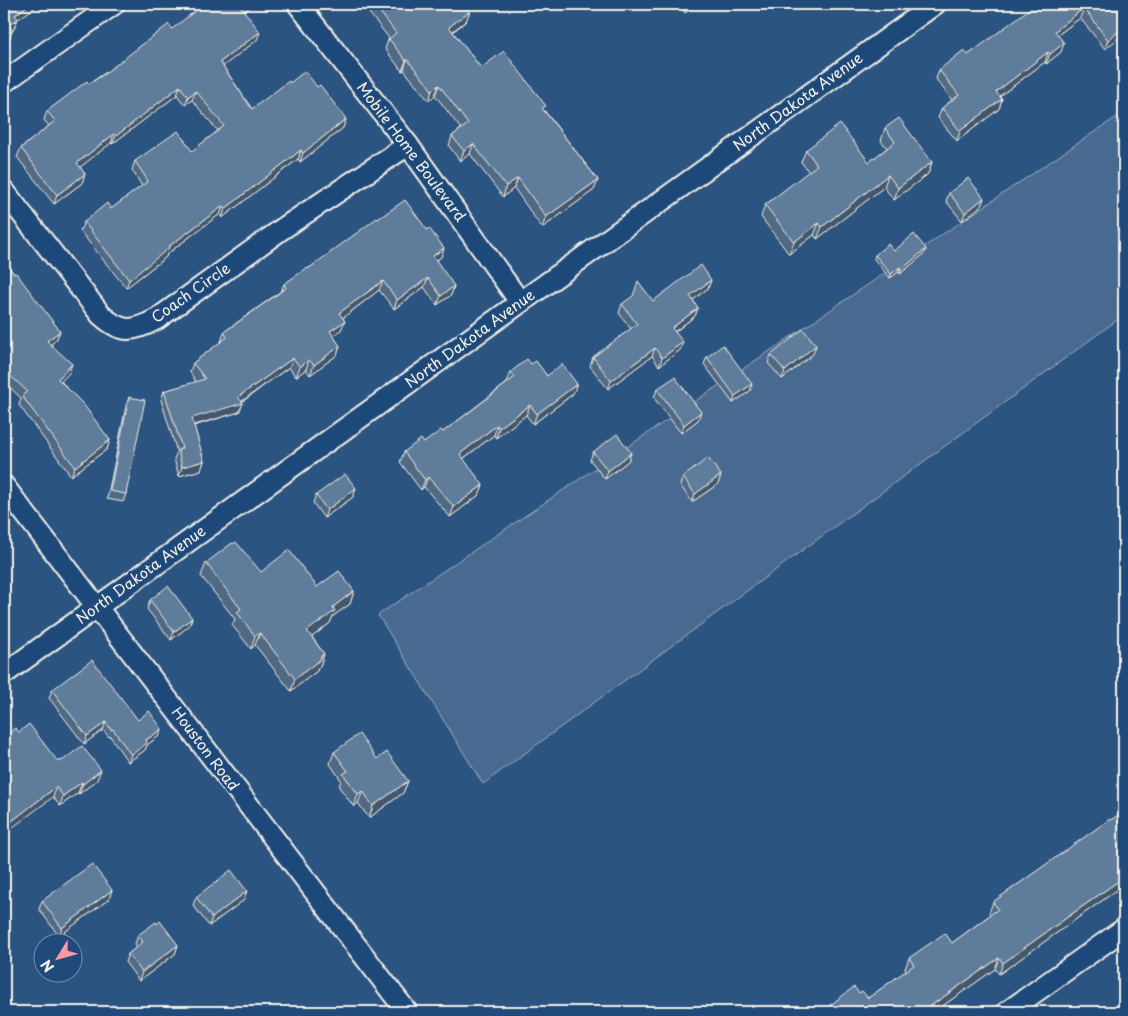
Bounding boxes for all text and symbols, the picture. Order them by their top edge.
street label: North Dakota Avenue [727,46,867,156]
street label: Mobile Home Boulevard [352,76,472,226]
street label: Coach Circle [146,256,234,328]
street label: North Dakota Avenue [399,283,539,393]
street label: North Dakota Avenue [70,519,210,629]
street label: Houston Road [167,701,246,795]
north arrow [32,934,82,984]
text: N [35,955,59,977]

